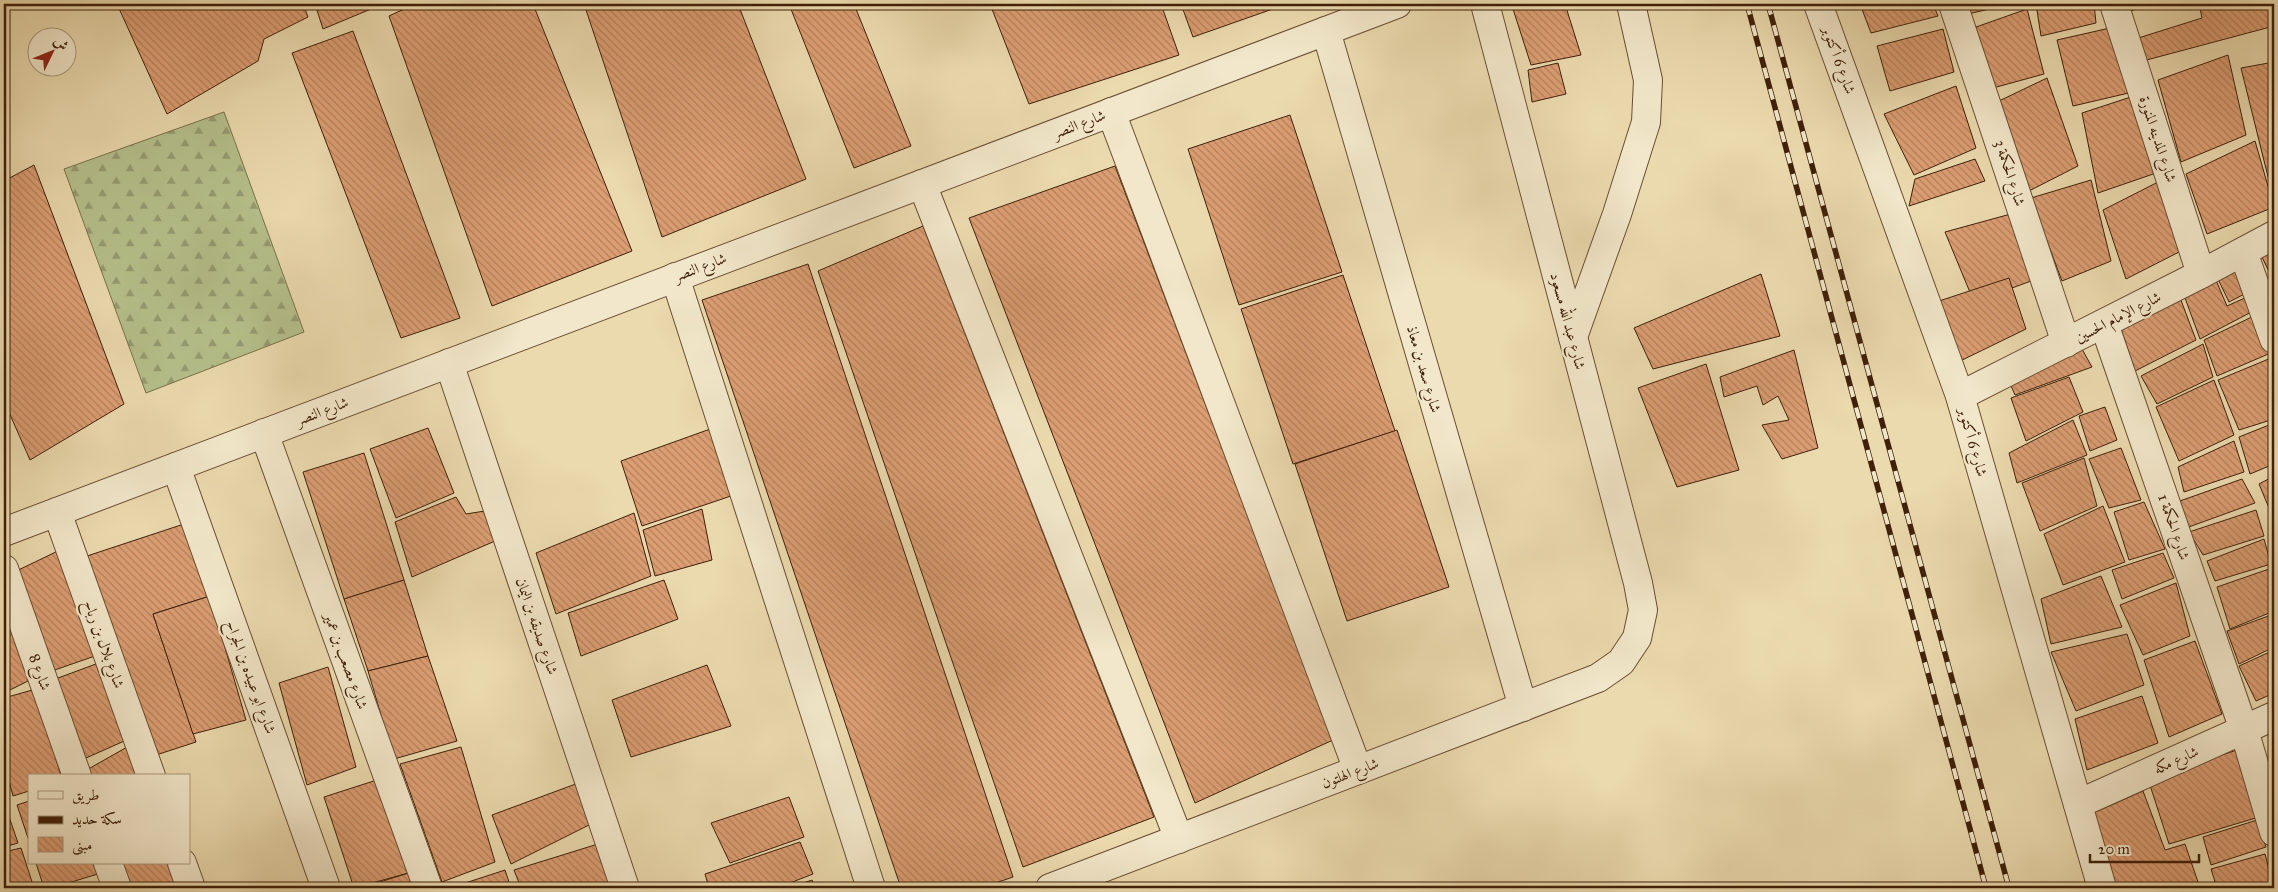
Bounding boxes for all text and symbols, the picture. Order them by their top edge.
street label: شارع 6 أكتوبر [1814,21,1861,98]
north arrow [28,28,78,78]
text: ش [50,33,72,54]
street label: شارع المدينه المنورة [2132,94,2180,186]
street label: شارع النصر [1048,106,1109,147]
street label: شارع الحكمة 3 [1987,138,2029,210]
street label: شارع النصر [669,249,730,290]
street label: شارع عبد الله مسعود [1543,270,1592,373]
street label: شارع الإمام الحسين [2072,288,2166,350]
street label: شارع سعد بن معاذ [1399,323,1445,416]
street label: شارع النصر [291,393,352,434]
street label: شارع 6 أكتوبر [1950,403,1993,480]
street label: شارع الحكمة 1 [2151,492,2194,564]
street label: شارع صديقه بن اليمان [508,575,562,678]
street label: شارع بلال بن رباح [76,597,128,692]
street label: شارع مصعب بن عمير [316,609,372,713]
street label: شارع ابو عبيده بن الجراح [218,618,280,738]
street label: شارع 8 [21,651,55,694]
street label: شارع مكه [2151,742,2203,781]
street label: شارع الهلتون [1319,754,1383,796]
legend [28,774,190,864]
text: طريق [72,786,99,805]
text: سكة حديد [72,810,122,828]
scale bar [2090,832,2199,864]
text: مبنى [72,836,92,856]
text: 20 m [2098,840,2130,858]

